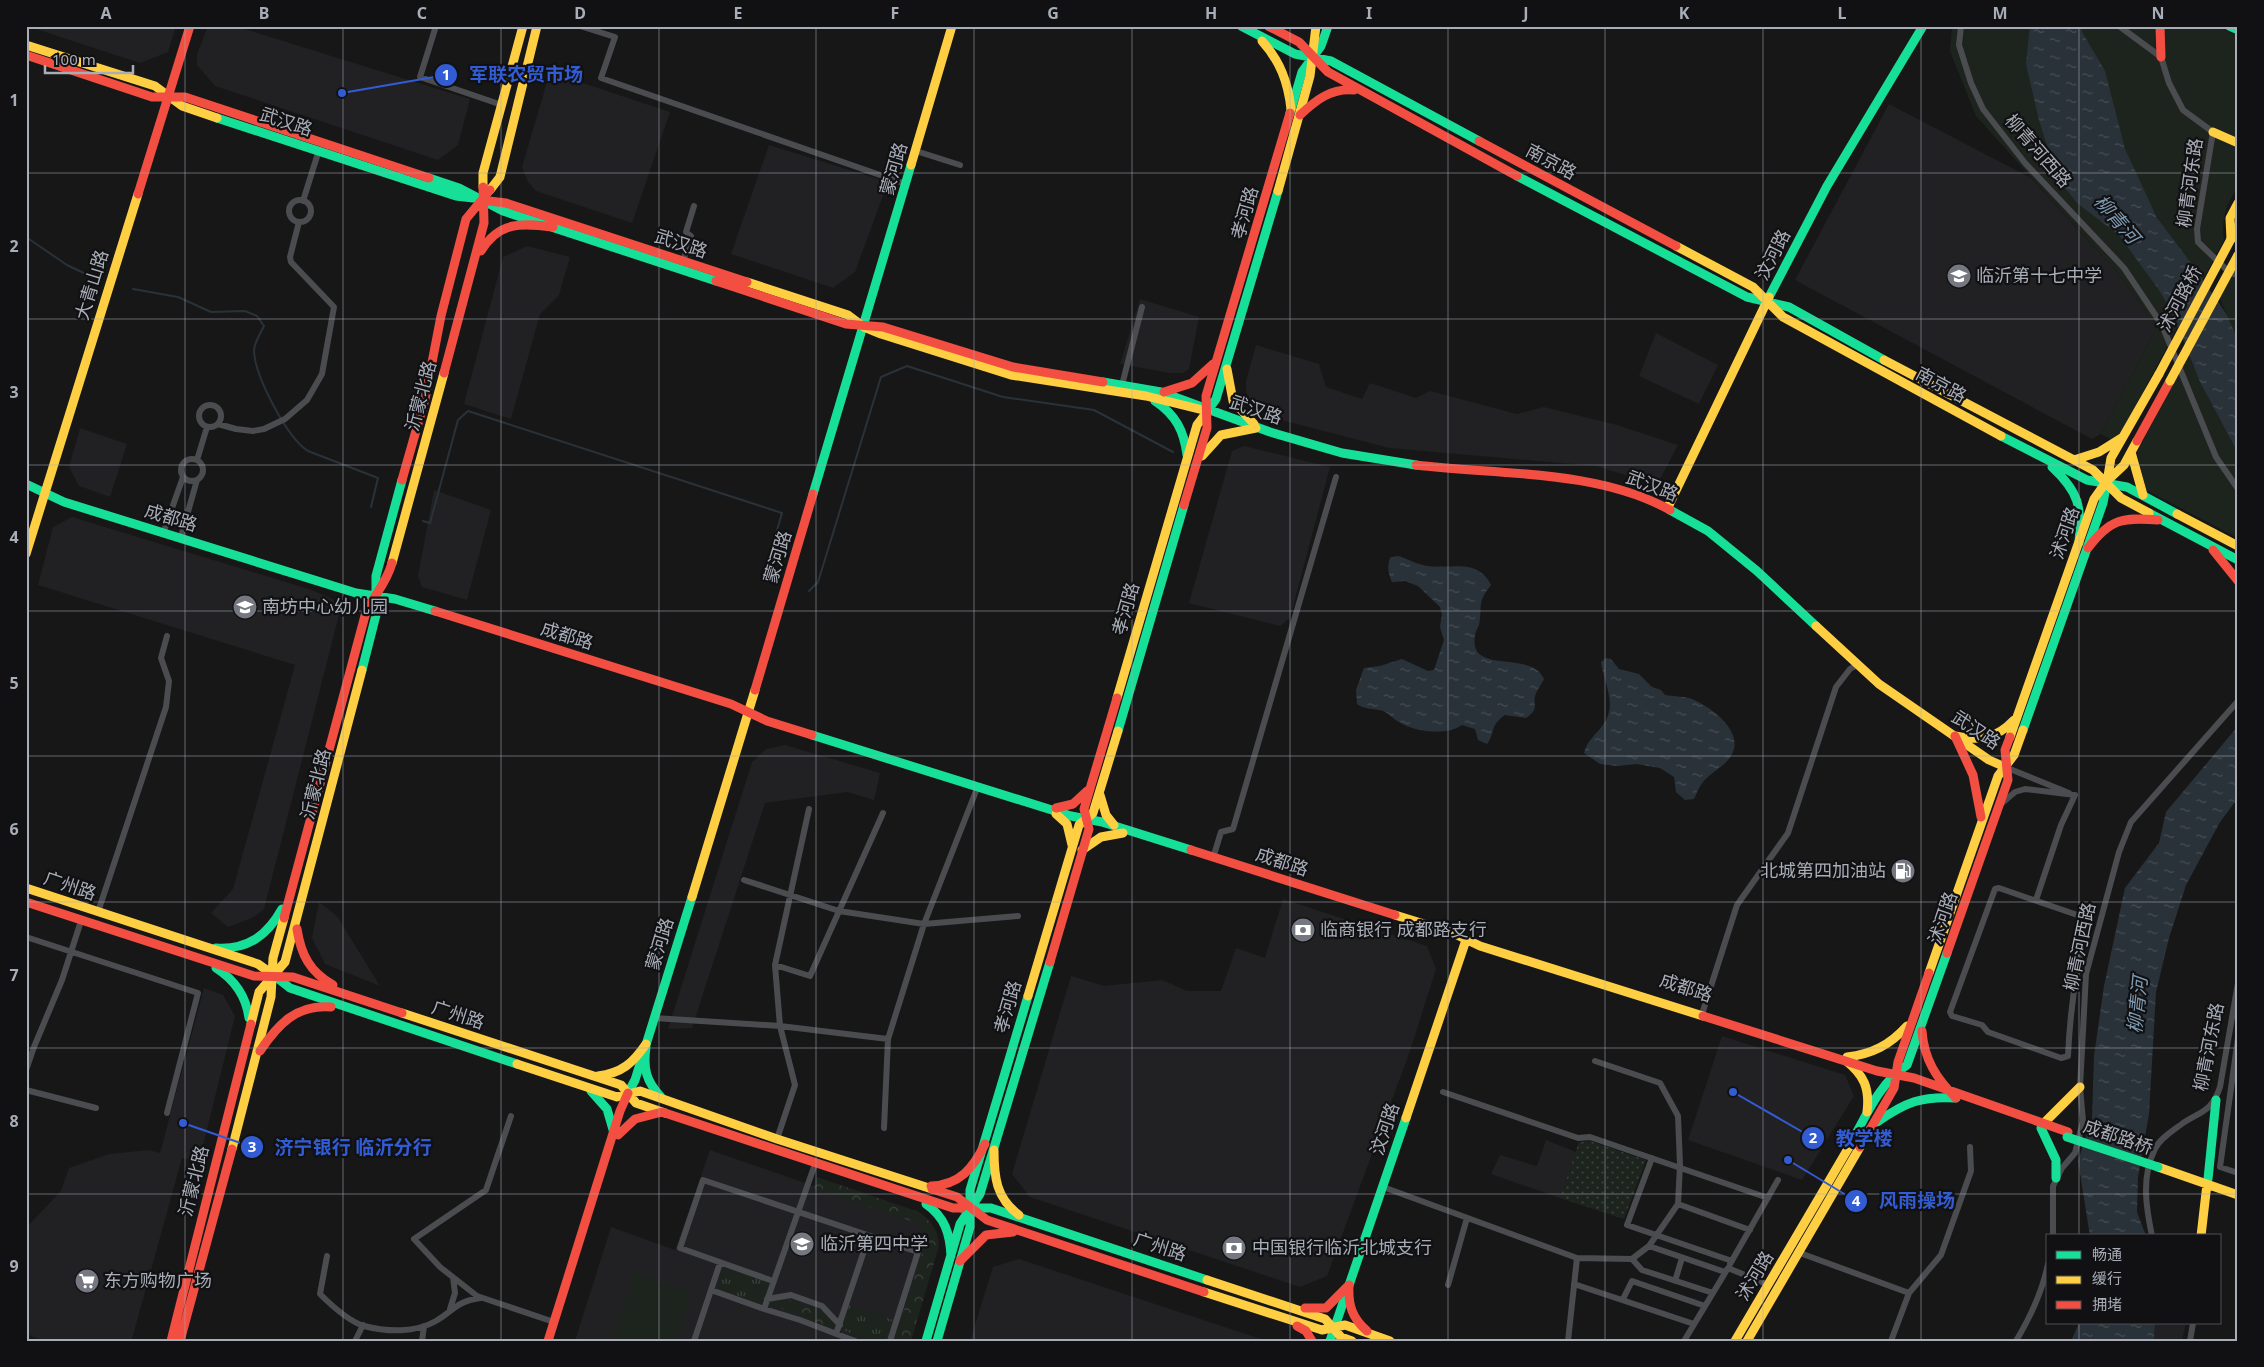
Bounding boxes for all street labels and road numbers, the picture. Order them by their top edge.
street label: 武汉路 [257,101,316,141]
street label: 柳青河西路 [2000,109,2077,192]
street label: 柳青河东路 [2171,137,2207,229]
street label: 南京路 [1522,138,1581,184]
street label: 蒙河路 [874,139,912,198]
street label: 孝河路 [1225,183,1263,242]
street label: 武汉路 [652,223,711,263]
street label: 汶河路 [1749,225,1795,284]
street label: 大青山路 [69,247,113,323]
street label: 沭河路桥 [2152,261,2207,336]
street label: 沂蒙北路 [399,358,441,434]
street label: 南京路 [1912,361,1971,407]
street label: 武汉路 [1227,389,1286,429]
street label: 武汉路 [1623,464,1682,506]
street label: 成都路 [142,498,201,536]
street label: 沭河路 [2044,503,2084,562]
street label: 蒙河路 [758,527,796,586]
street label: 孝河路 [1106,579,1144,638]
street label: 成都路 [538,616,597,654]
street label: 武汉路 [1947,704,2006,754]
street label: 沂蒙北路 [295,746,335,822]
street label: 成都路 [1253,841,1312,881]
street label: 广州路 [41,865,100,905]
street label: 沭河路 [1922,888,1962,947]
street label: 柳青河西路 [2058,900,2100,993]
street label: 蒙河路 [640,914,678,973]
street label: 成都路 [1657,967,1716,1007]
street label: 孝河路 [988,977,1026,1036]
street label: 广州路 [429,994,488,1034]
street label: 柳青河东路 [2188,1000,2228,1093]
street label: 汶河路 [1364,1099,1404,1158]
street label: 成都路桥 [2080,1113,2156,1159]
street label: 沂蒙北路 [173,1143,213,1219]
street label: 广州路 [1131,1226,1190,1266]
street label: 沭河路 [1730,1246,1778,1305]

